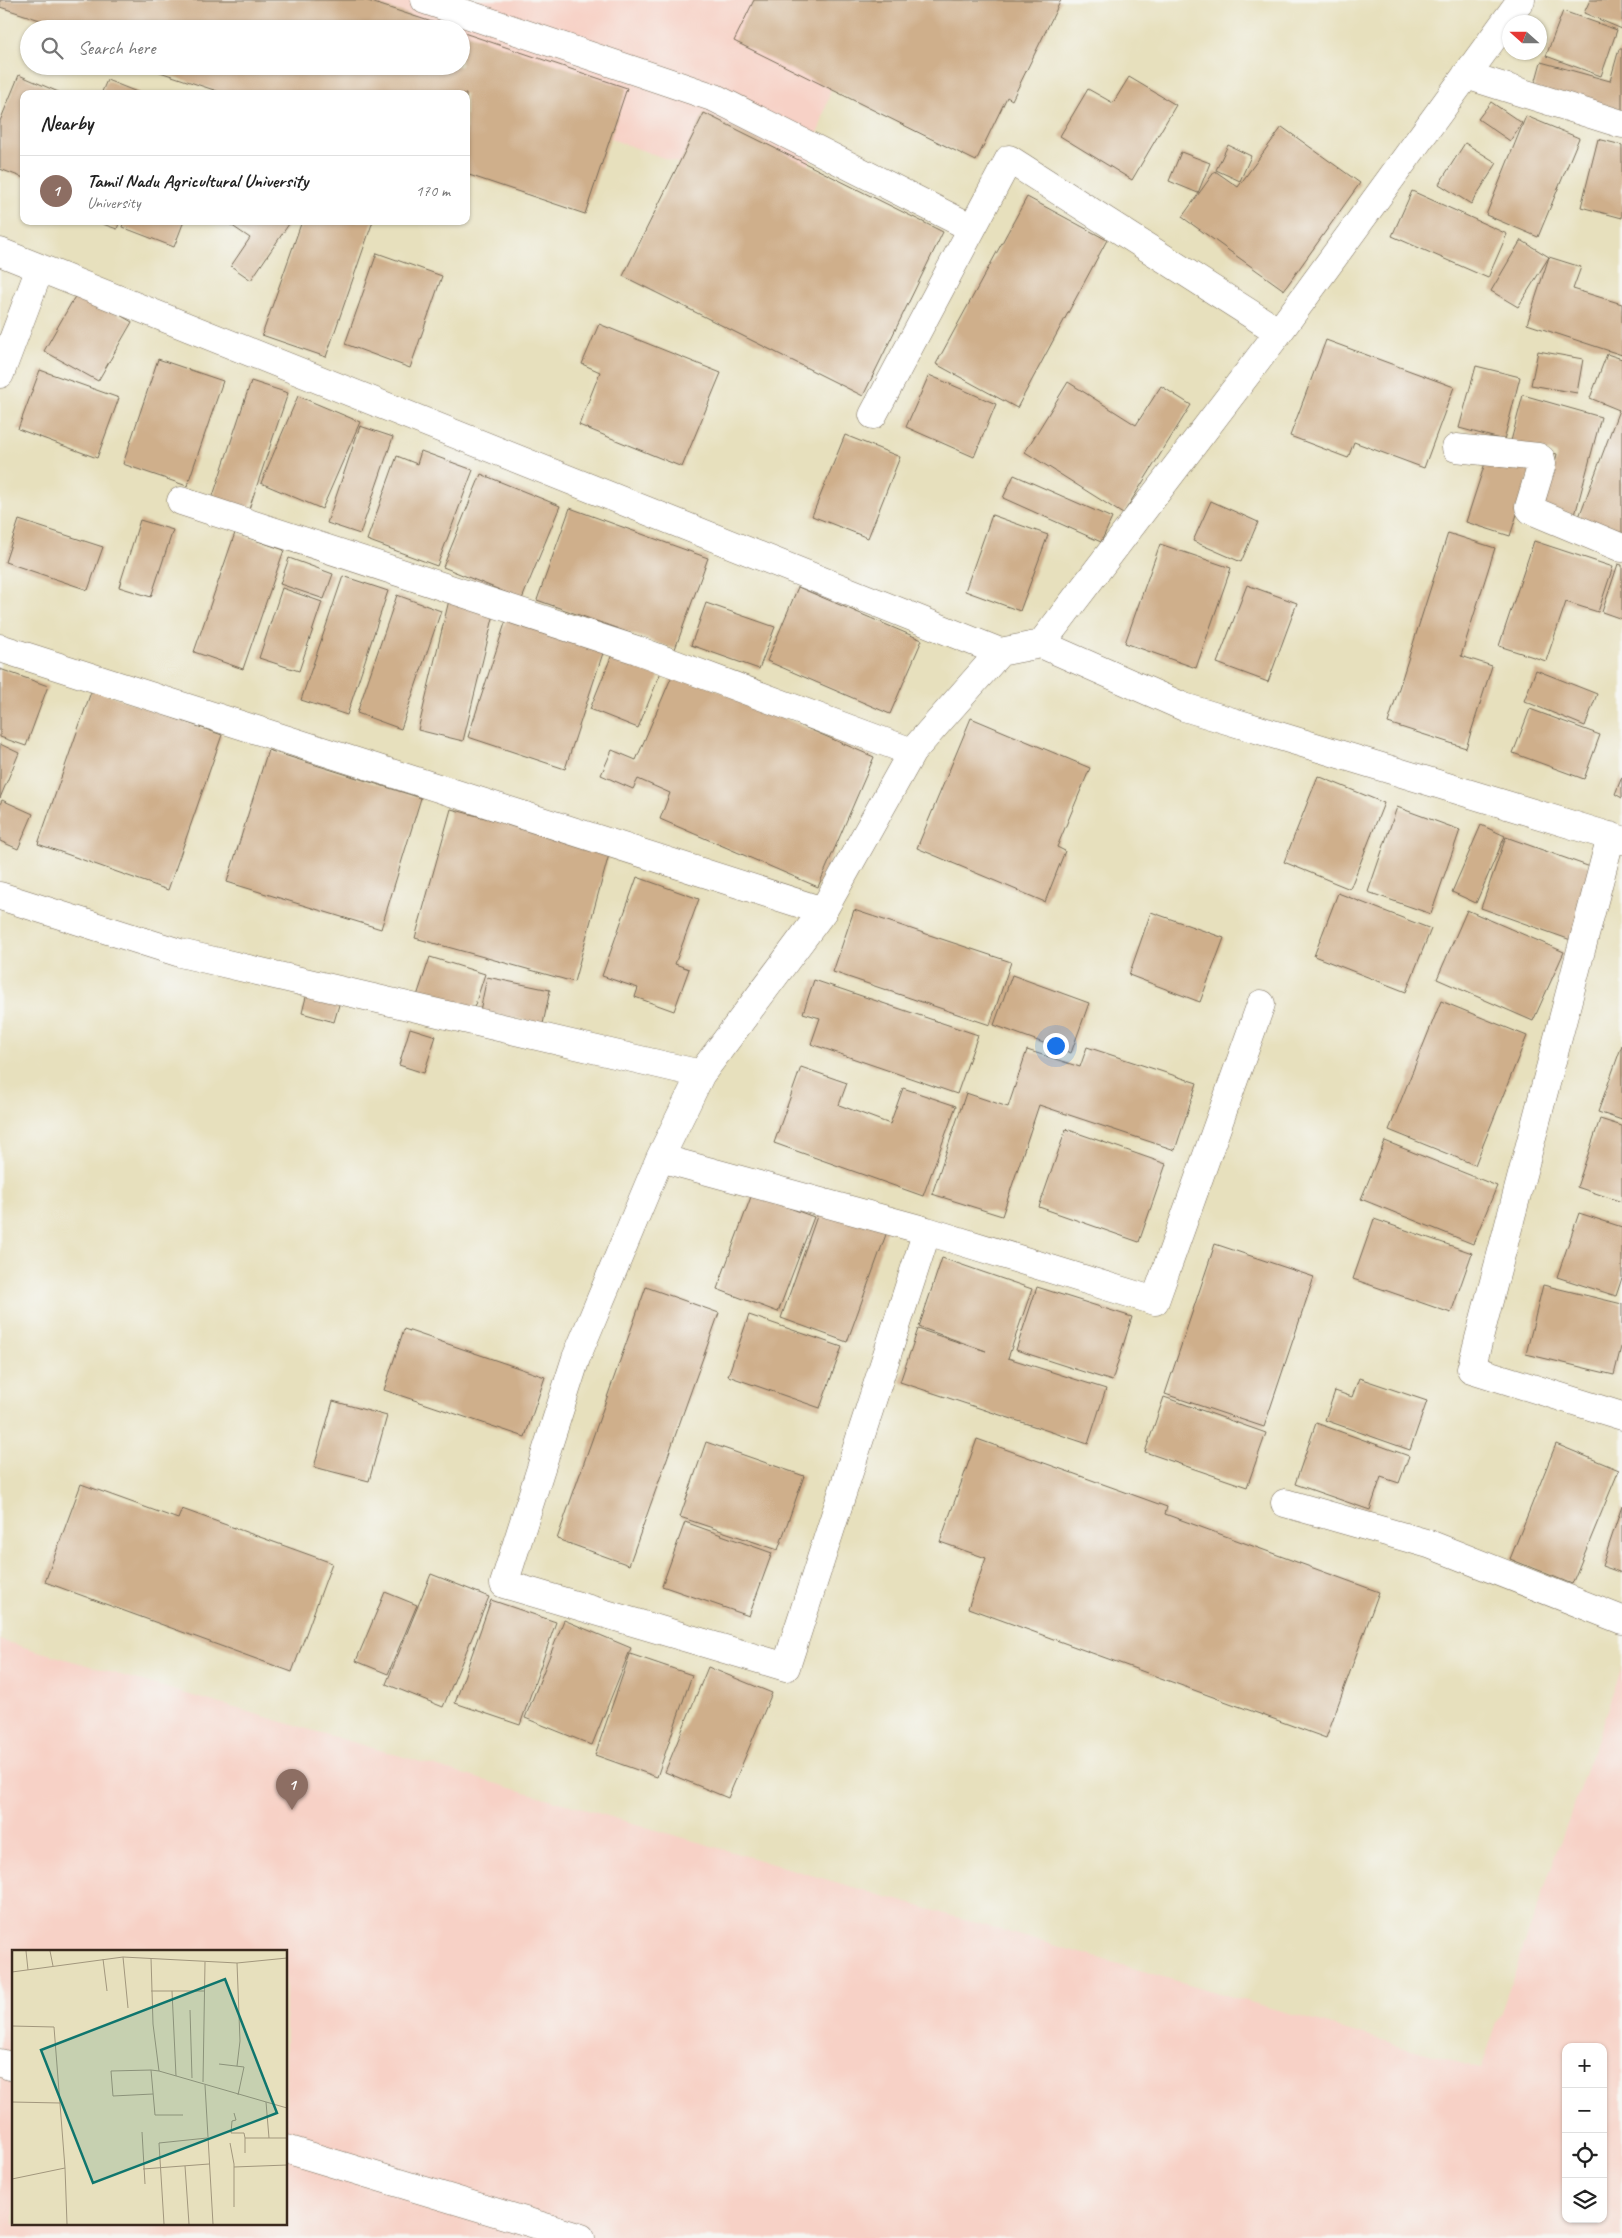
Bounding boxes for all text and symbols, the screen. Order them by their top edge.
north arrow [1502,15,1547,60]
search box [20,20,470,75]
icon: search [38,34,66,62]
text: Search here [78,36,155,60]
text: Nearby [40,110,93,136]
text: Tamil Nadu Agricultural University [87,169,308,193]
text: 1 [52,181,60,201]
text: 170 m [416,181,450,201]
text: University [87,193,140,213]
your location [1043,1033,1069,1059]
pin: 1 [276,1769,308,1810]
inset map [12,1950,288,2226]
map controls [1562,2043,1607,2223]
button: + [1562,2043,1607,2088]
button: − [1562,2088,1607,2133]
button: locate [1562,2133,1607,2178]
button: layers [1562,2178,1607,2223]

